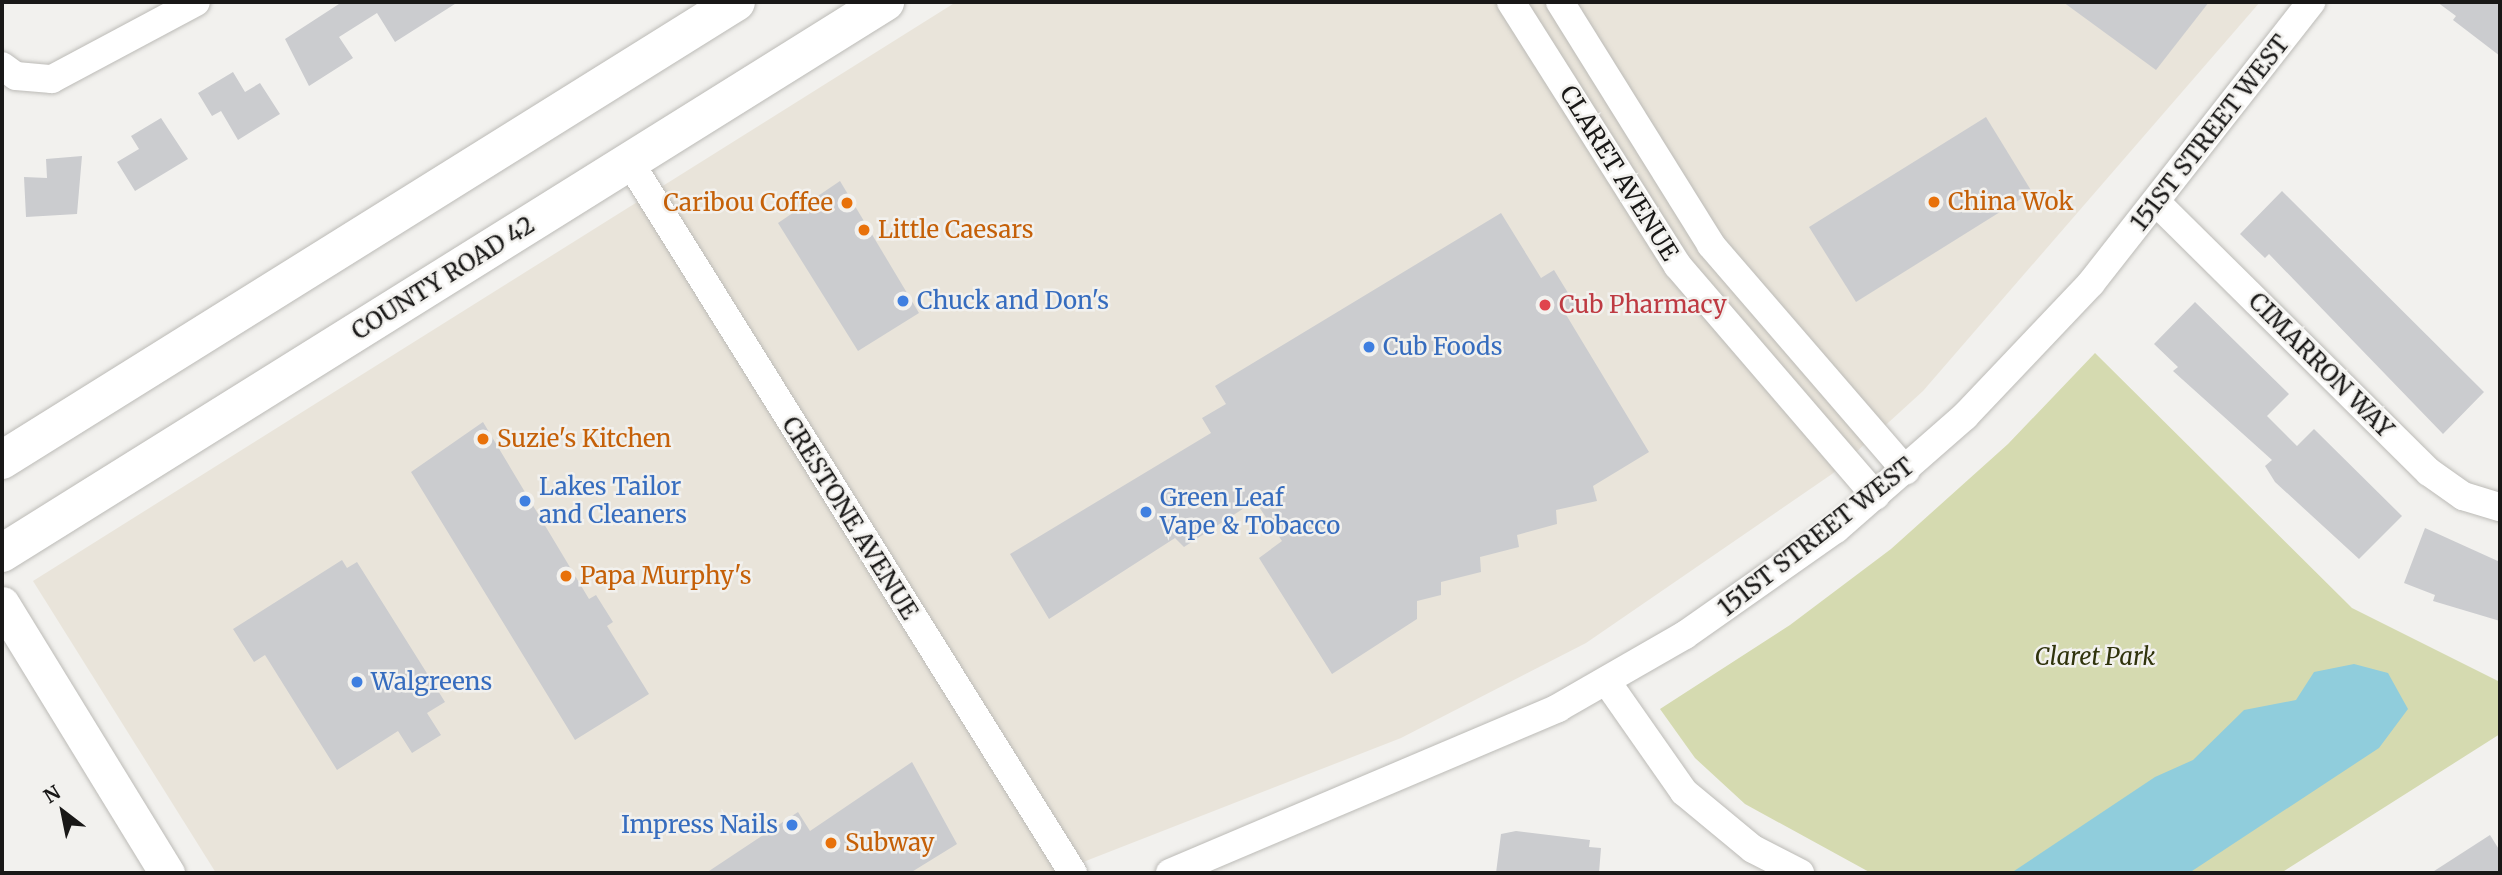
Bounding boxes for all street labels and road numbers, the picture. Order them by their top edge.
street label: 151ST STREET WEST [2125,30,2295,236]
street label: CLARET AVENUE [1554,80,1684,266]
street label: COUNTY ROAD 42 [346,210,540,346]
street label: CIMARRON WAY [2243,287,2399,443]
street label: CRESTONE AVENUE [776,411,924,625]
street label: 151ST STREET WEST [1713,452,1919,622]

